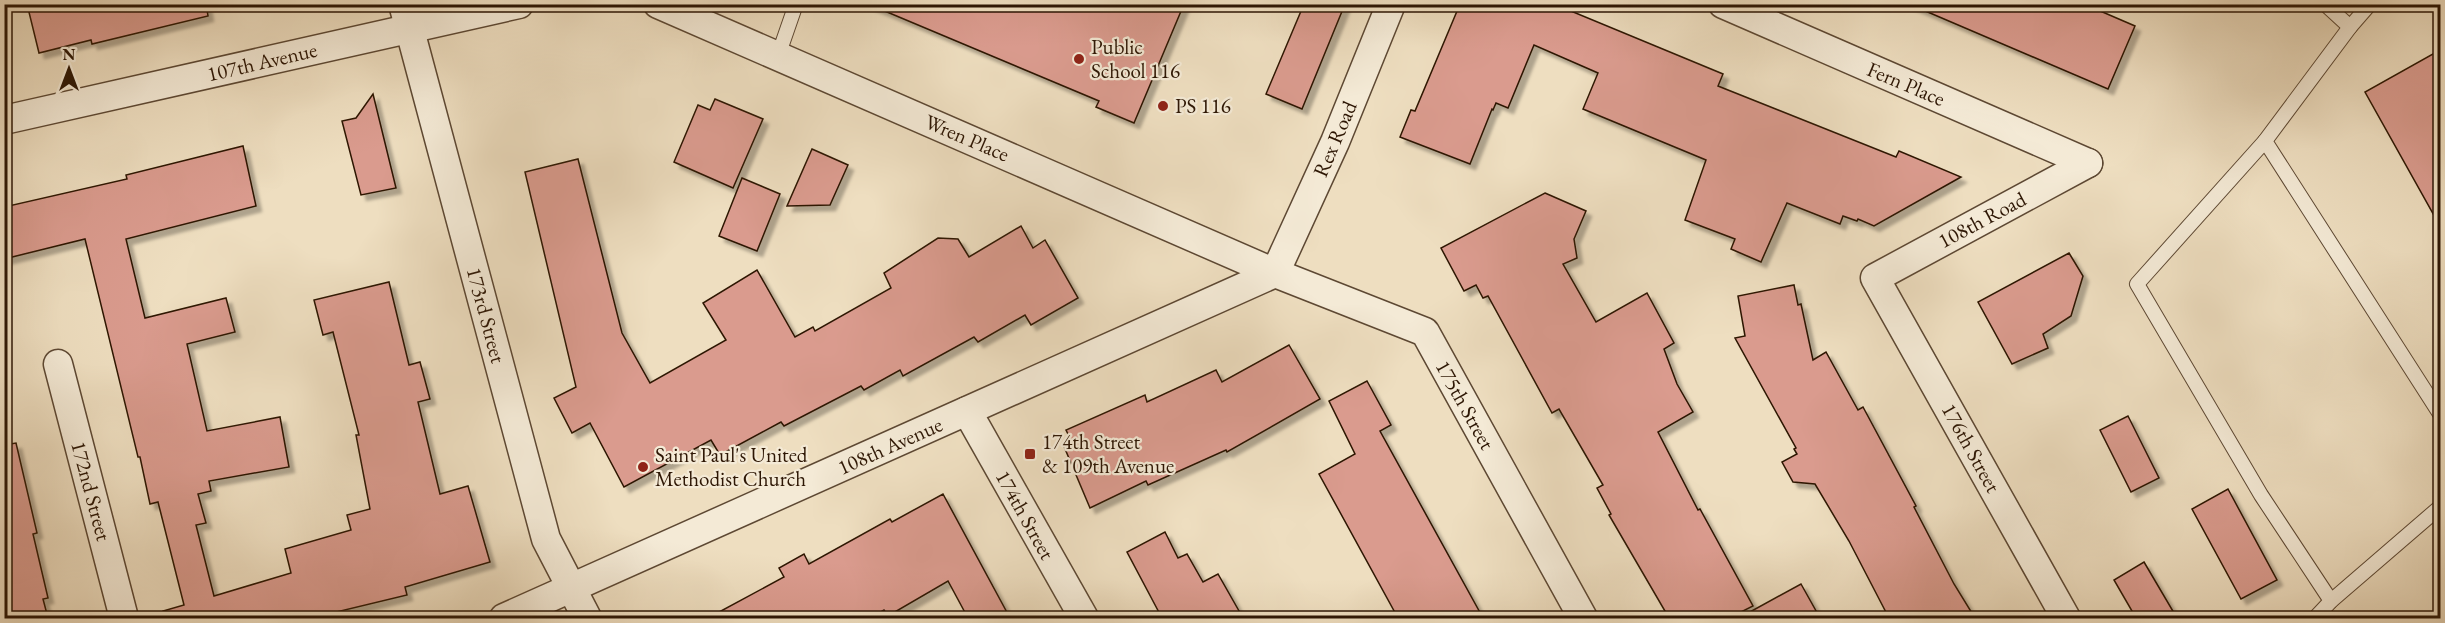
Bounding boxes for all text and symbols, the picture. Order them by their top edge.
place label: Public School 116 [1091,33,1180,84]
street label: 107th Avenue [204,36,320,87]
north arrow [39,39,99,99]
text: N [63,44,76,65]
marker: Public School 116 [1072,52,1086,66]
street label: Fern Place [1863,55,1949,112]
place label: PS 116 [1175,92,1231,119]
street label: Rex Road [1306,96,1363,181]
marker: PS 116 [1156,99,1170,113]
street label: Wren Place [921,108,1014,167]
street label: 108th Road [1933,185,2031,254]
street label: 173rd Street [461,264,512,366]
street label: 175th Street [1430,355,1501,455]
street label: 176th Street [1936,398,2007,498]
street label: 108th Avenue [833,410,947,481]
place label: 174th Street & 109th Avenue [1042,428,1174,479]
street label: 172nd Street [65,438,118,544]
place label: Saint Paul's United Methodist Church [655,441,808,492]
marker: 174th Street & 109th Avenue [1023,447,1037,461]
marker: Saint Paul's United Methodist Church [636,460,650,474]
street label: 174th Street [990,465,1061,565]

